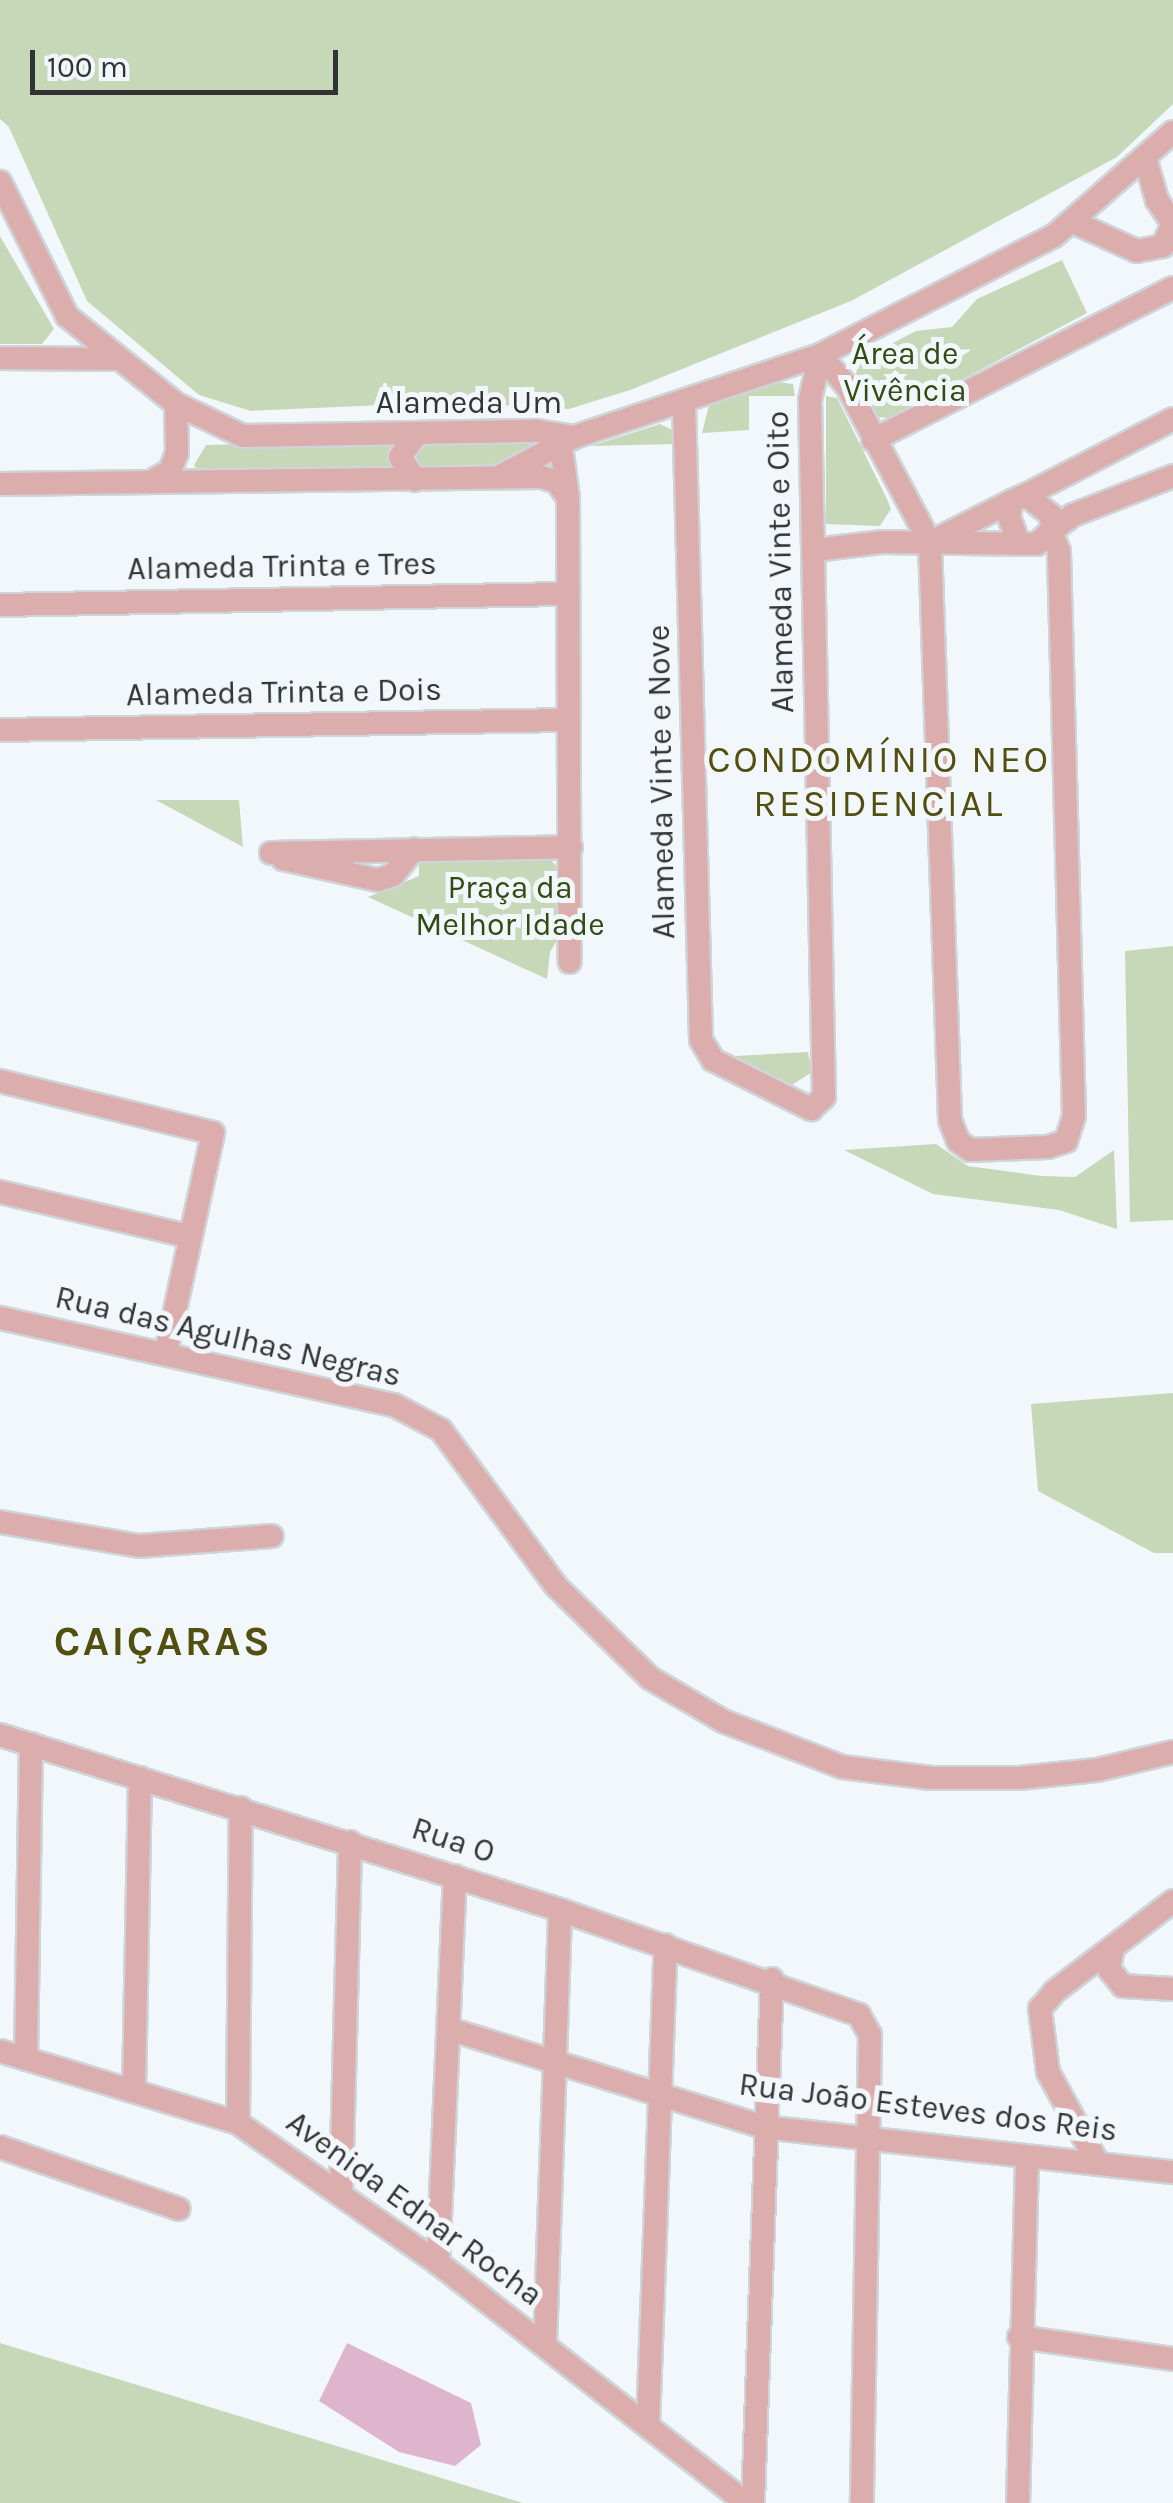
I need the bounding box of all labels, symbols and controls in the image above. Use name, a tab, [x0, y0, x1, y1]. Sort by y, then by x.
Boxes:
scale bar	[35, 30, 342, 92]
text: 100 m	[47, 49, 128, 85]
park label: Área de Vivência	[843, 336, 967, 411]
street label: Alameda Um	[376, 384, 562, 422]
street label: Alameda Vinte e Oito	[759, 411, 803, 713]
street label: Alameda Trinta e Tres	[127, 545, 437, 589]
street label: Alameda Vinte e Nove	[640, 625, 684, 939]
street label: Alameda Trinta e Dois	[126, 671, 442, 715]
district label: CONDOMÍNIO NEO RESIDENCIAL	[707, 737, 1051, 826]
park label: Praça da Melhor Idade	[415, 870, 605, 945]
street label: Rua das Agulhas Negras	[51, 1279, 405, 1395]
district label: CAIÇARAS	[54, 1616, 272, 1666]
street label: Rua O	[407, 1810, 499, 1872]
street label: Rua João Esteves dos Reis	[737, 2066, 1119, 2150]
street label: Avenida Ednar Rocha	[279, 2103, 549, 2315]

